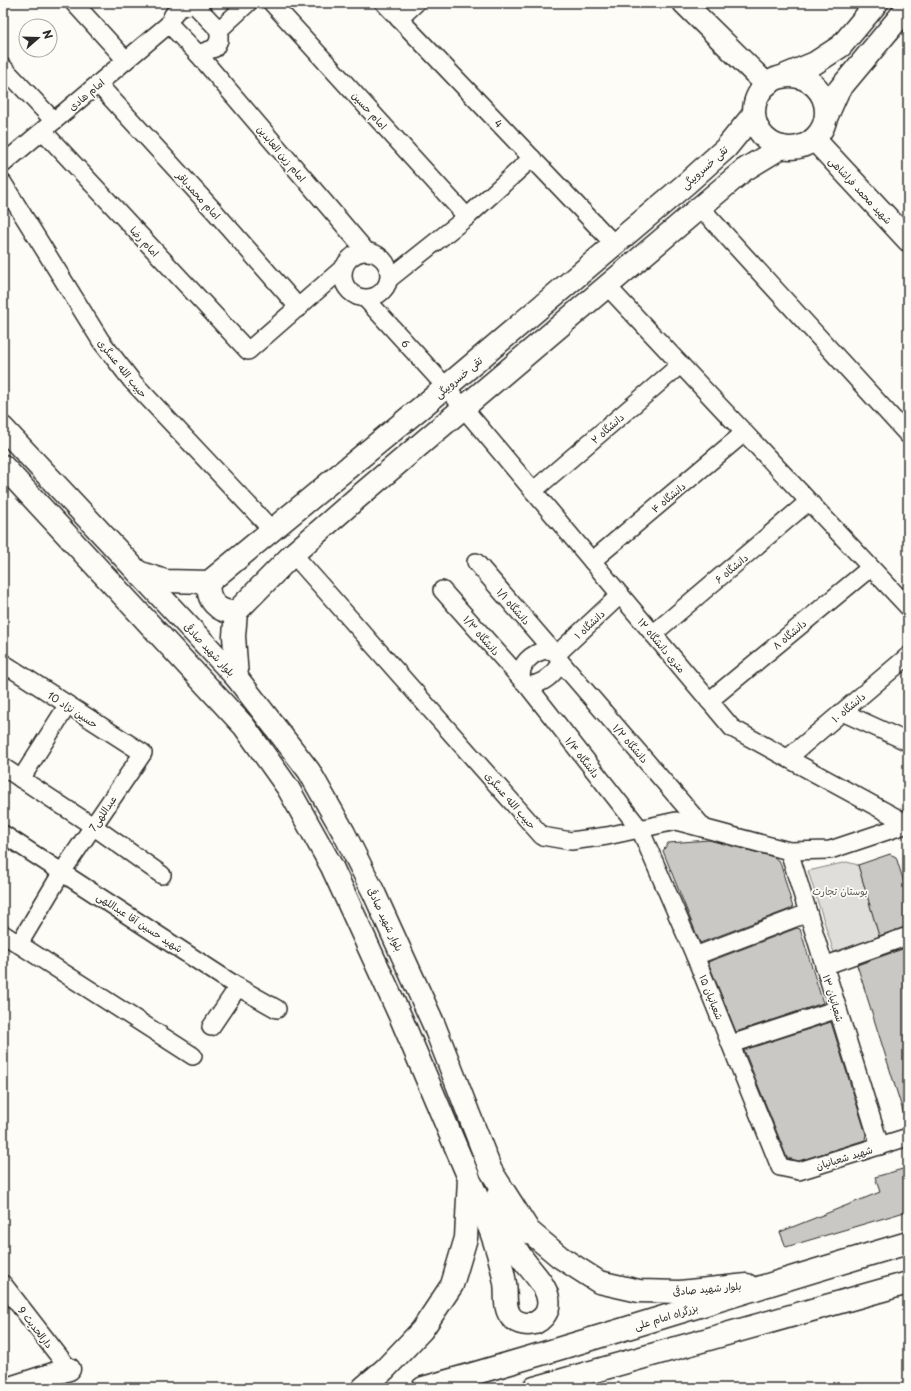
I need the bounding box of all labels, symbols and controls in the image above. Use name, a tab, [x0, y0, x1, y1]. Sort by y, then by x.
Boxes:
north arrow	[18, 18, 58, 58]
text: N	[38, 27, 57, 42]
street label: امام هادی	[65, 74, 108, 114]
street label: امام حسین	[348, 88, 391, 133]
street label: 4	[491, 115, 507, 131]
street label: امام زین العابدین	[253, 121, 310, 185]
street label: تقی خسروبیگی	[677, 142, 731, 193]
street label: شهید محمد فراشاهی	[825, 153, 896, 228]
street label: امام محمدباقر	[172, 167, 225, 223]
street label: امام رضا	[126, 222, 163, 260]
street label: 6	[398, 335, 414, 351]
street label: حبیب الله عسگری	[95, 336, 151, 401]
street label: تقی خسروبیگی	[431, 353, 486, 402]
street label: دانشگاه ۲	[587, 409, 627, 447]
street label: دانشگاه ۴	[648, 478, 689, 516]
street label: دانشگاه ۶	[711, 550, 751, 586]
street label: دانشگاه ۱/۱	[494, 584, 534, 628]
street label: دانشگاه ۱	[570, 606, 608, 642]
street label: دانشگاه ۱/۳	[460, 612, 504, 659]
street label: ۱۲ متری دانشگاه	[635, 614, 690, 676]
street label: دانشگاه ۸	[769, 615, 809, 653]
street label: بلوار شهید صادقی	[181, 619, 239, 679]
street label: حسین نژاد 10	[45, 687, 101, 731]
street label: دانشگاه ۱۰	[828, 688, 868, 726]
street label: دانشگاه ۱/۲	[610, 720, 652, 766]
street label: دانشگاه ۱/۴	[562, 733, 604, 781]
street label: حبیب الله عسگری	[482, 768, 540, 832]
street label: عبداللهی7	[85, 792, 120, 834]
park label: بوستان تجارت	[812, 883, 868, 898]
street label: بلوار شهید صادقی	[365, 885, 407, 953]
street label: شهید حسین آقا عبداللهی	[93, 888, 186, 956]
street label: شعبانیان ۱۵	[696, 972, 728, 1022]
street label: شعبانیان ۱۳	[820, 972, 848, 1024]
street label: شهید شعبانیان	[814, 1141, 875, 1173]
street label: بلوار شهید صادقی	[672, 1278, 742, 1298]
street label: بزرگراه امام علی	[632, 1299, 700, 1334]
street label: دارالحدیث 9	[15, 1303, 57, 1351]

